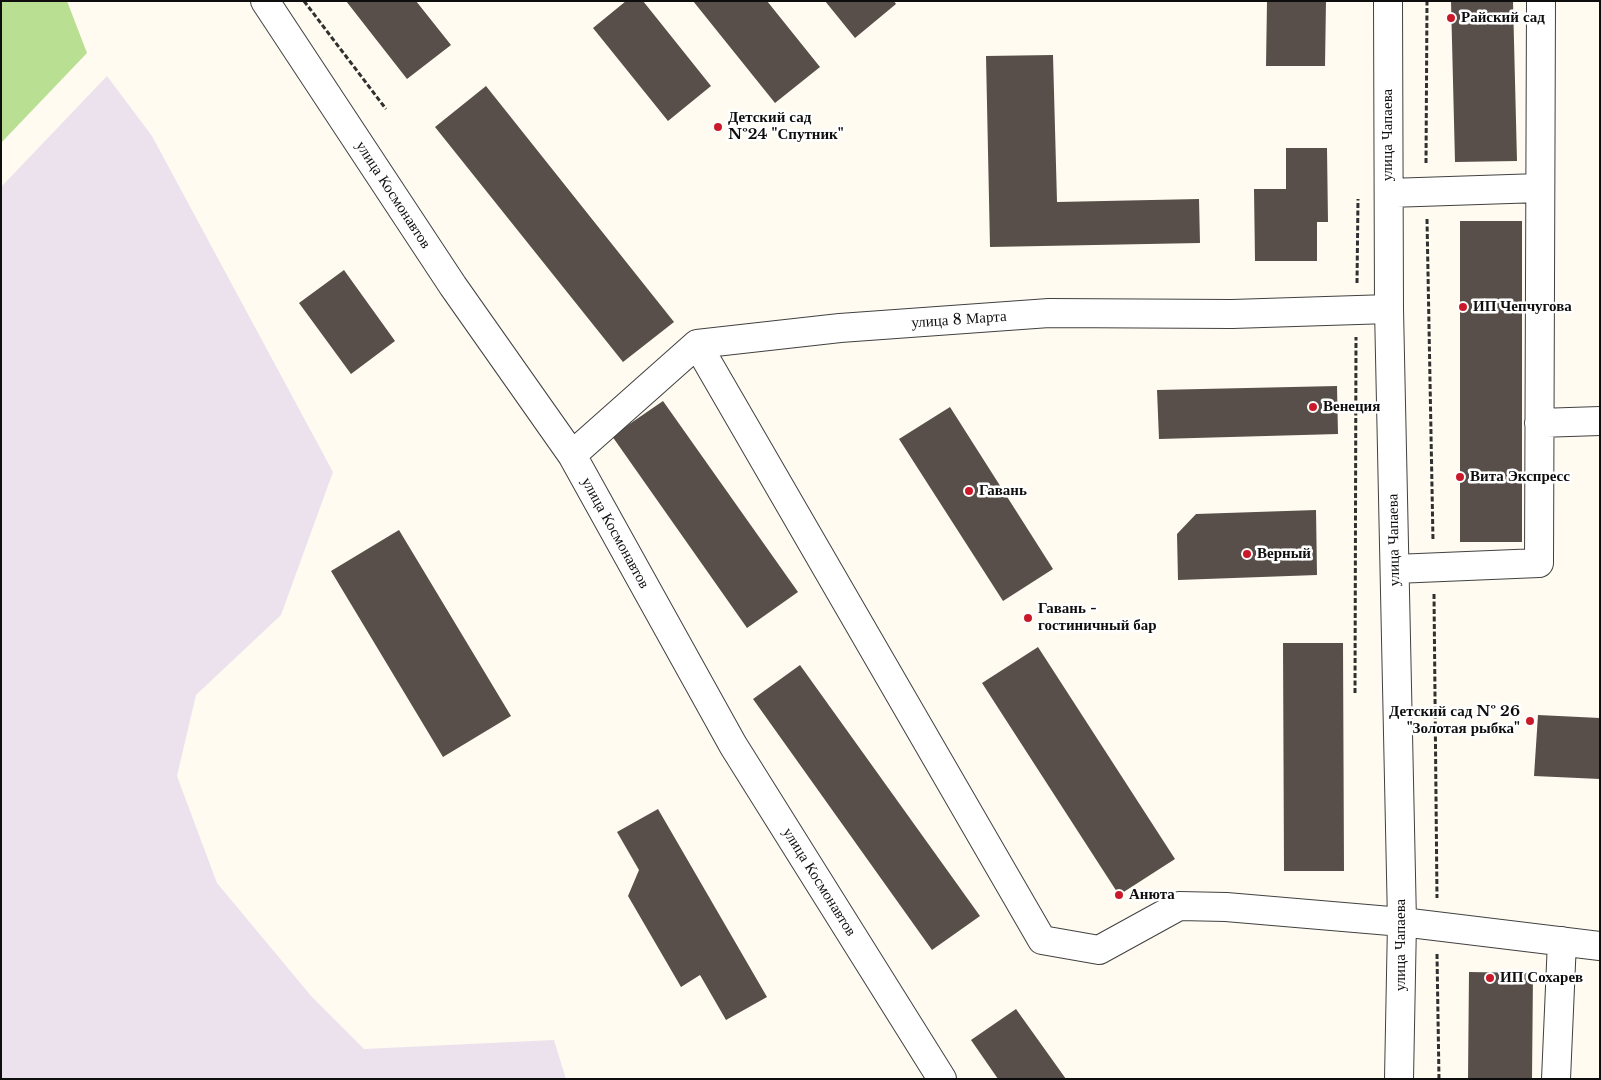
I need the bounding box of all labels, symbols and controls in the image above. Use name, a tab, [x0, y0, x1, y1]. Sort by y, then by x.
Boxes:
place label: Райский сад	[1461, 9, 1545, 27]
marker: Райский сад	[1445, 12, 1457, 24]
street label: улица Чапаева	[1379, 89, 1397, 181]
place label: Детский сад №24 "Спутник"	[728, 109, 844, 144]
marker: Детский сад №24 "Спутник"	[712, 121, 724, 133]
street label: улица Космонавтов	[352, 138, 434, 252]
place label: ИП Чепчугова	[1473, 298, 1572, 316]
marker: ИП Чепчугова	[1457, 301, 1469, 313]
street label: улица 8 Марта	[911, 308, 1007, 332]
place label: Венеция	[1323, 398, 1380, 416]
marker: Венеция	[1307, 401, 1319, 413]
place label: Вита Экспресс	[1470, 468, 1570, 486]
marker: Вита Экспресс	[1454, 471, 1466, 483]
street label: улица Космонавтов	[577, 474, 653, 592]
place label: Гавань	[979, 482, 1027, 500]
marker: Гавань	[963, 485, 975, 497]
street label: улица Чапаева	[1384, 494, 1404, 586]
place label: Верный	[1257, 545, 1311, 563]
marker: Верный	[1241, 548, 1253, 560]
place label: Гавань - гостиничный бар	[1038, 600, 1157, 635]
marker: Гавань - гостиничный бар	[1022, 612, 1034, 624]
place label: Детский сад № 26 "Золотая рыбка"	[1389, 703, 1520, 738]
marker: Детский сад № 26 "Золотая рыбка"	[1524, 715, 1536, 727]
street label: улица Космонавтов	[778, 824, 860, 940]
place label: Анюта	[1129, 886, 1175, 904]
marker: Анюта	[1113, 889, 1125, 901]
street label: улица Чапаева	[1392, 899, 1410, 991]
place label: ИП Сохарев	[1500, 969, 1583, 987]
marker: ИП Сохарев	[1484, 972, 1496, 984]

